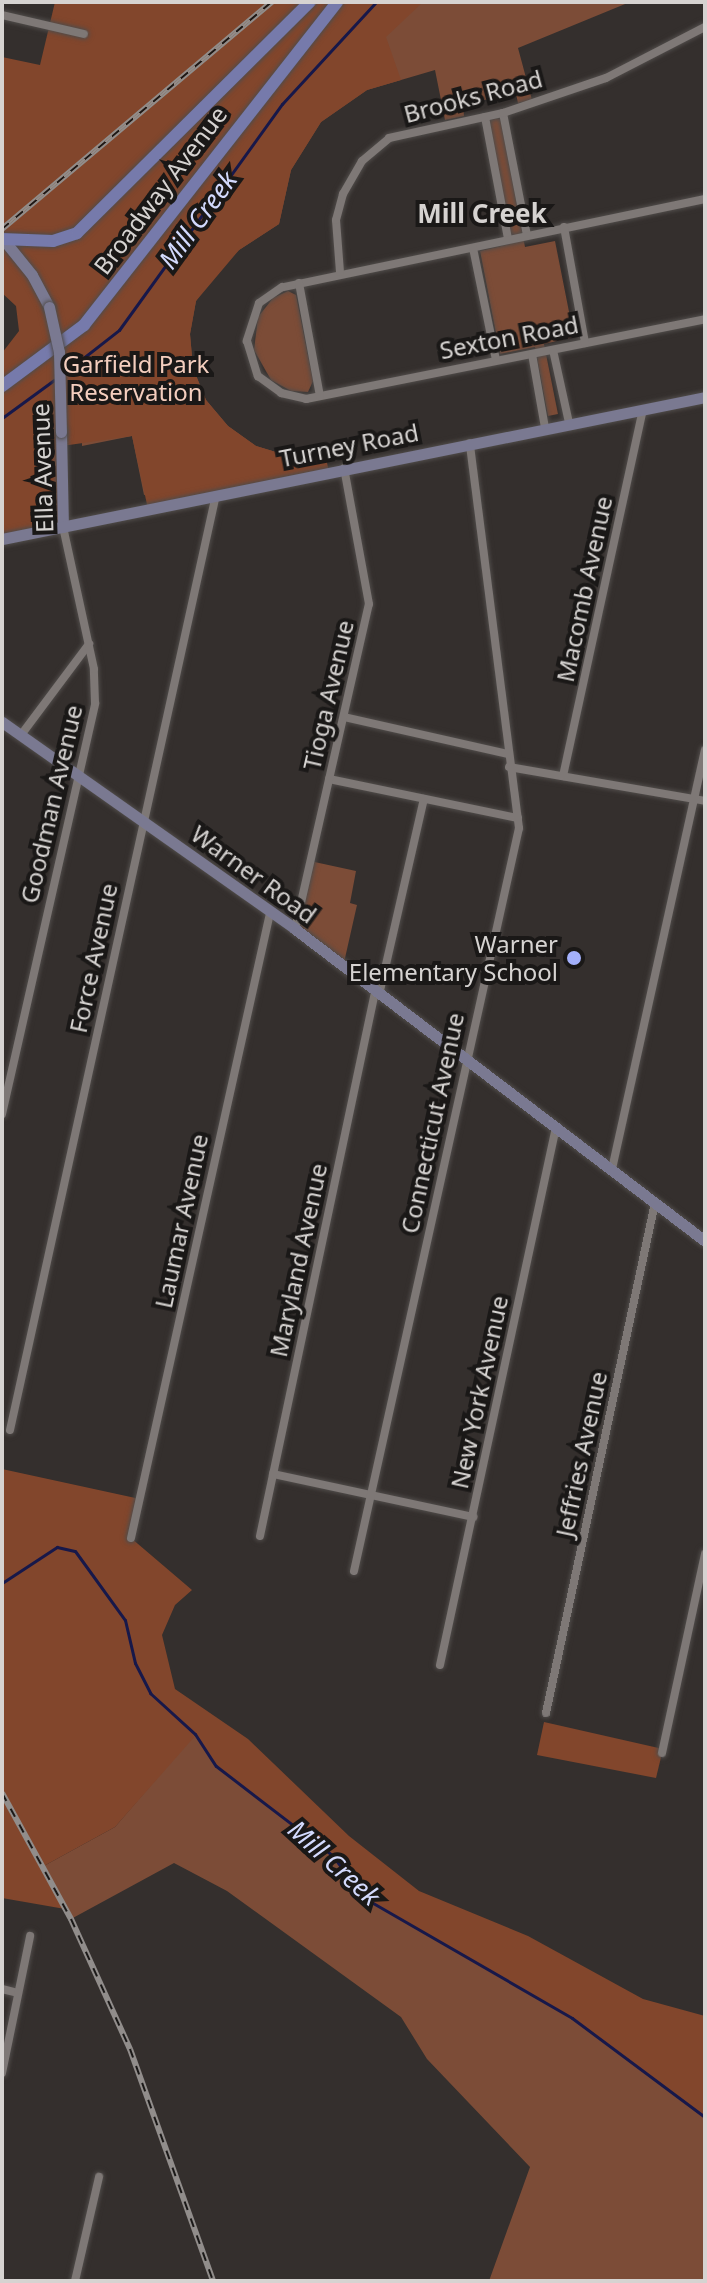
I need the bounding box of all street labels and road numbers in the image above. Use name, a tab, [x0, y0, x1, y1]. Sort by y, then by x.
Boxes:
street label: Brooks Road	[401, 64, 545, 128]
street label: Broadway Avenue	[87, 100, 233, 280]
street label: Sexton Road	[437, 309, 581, 365]
street label: Ella Avenue	[25, 403, 59, 533]
street label: Turney Road	[277, 417, 421, 473]
street label: Macomb Avenue	[550, 494, 618, 684]
street label: Tioga Avenue	[297, 617, 359, 773]
street label: Goodman Avenue	[14, 702, 88, 906]
street label: Warner Road	[186, 819, 322, 929]
street label: Force Avenue	[63, 881, 123, 1035]
street label: Connecticut Avenue	[395, 1010, 469, 1236]
street label: Laumar Avenue	[148, 1131, 214, 1311]
street label: Maryland Avenue	[263, 1161, 333, 1359]
street label: New York Avenue	[444, 1293, 514, 1491]
street label: Jeffries Avenue	[549, 1369, 613, 1539]

